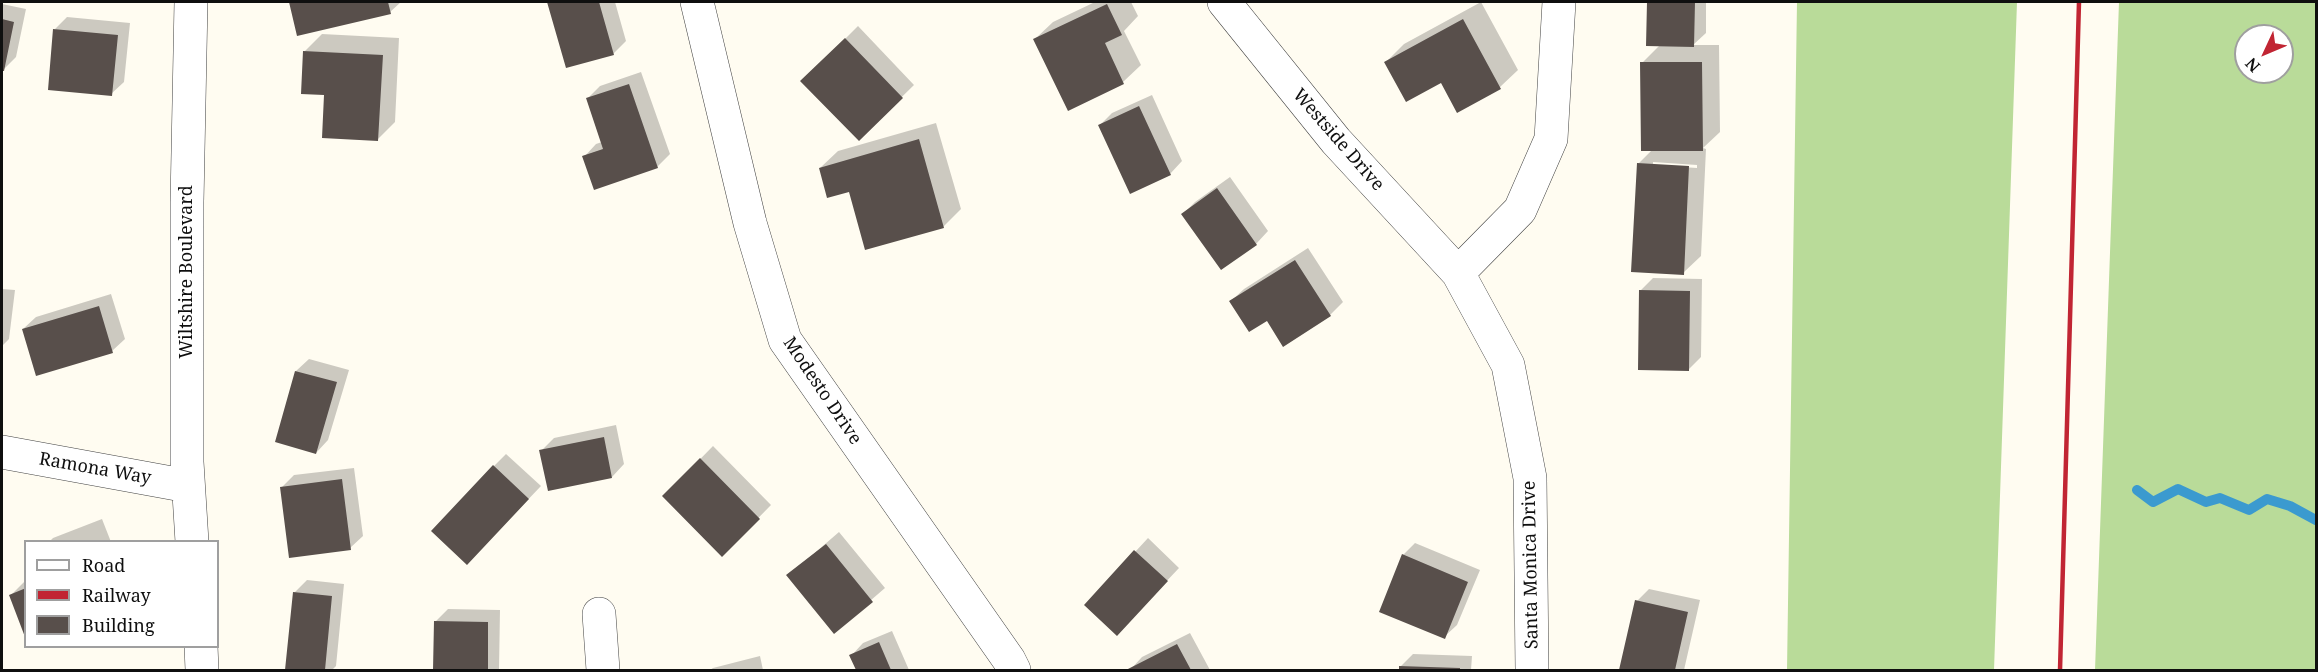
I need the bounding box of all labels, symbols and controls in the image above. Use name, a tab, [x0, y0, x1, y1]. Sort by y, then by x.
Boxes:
north arrow	[2234, 24, 2294, 84]
text: N	[2240, 53, 2265, 77]
street label: Westside Drive	[1288, 84, 1388, 196]
street label: Wiltshire Boulevard	[176, 185, 198, 359]
street label: Modesto Drive	[778, 333, 866, 449]
street label: Ramona Way	[37, 449, 153, 489]
street label: Santa Monica Drive	[1519, 481, 1543, 649]
legend	[24, 540, 219, 648]
text: Road	[82, 553, 125, 577]
text: Railway	[82, 583, 151, 607]
text: Building	[82, 613, 155, 637]

